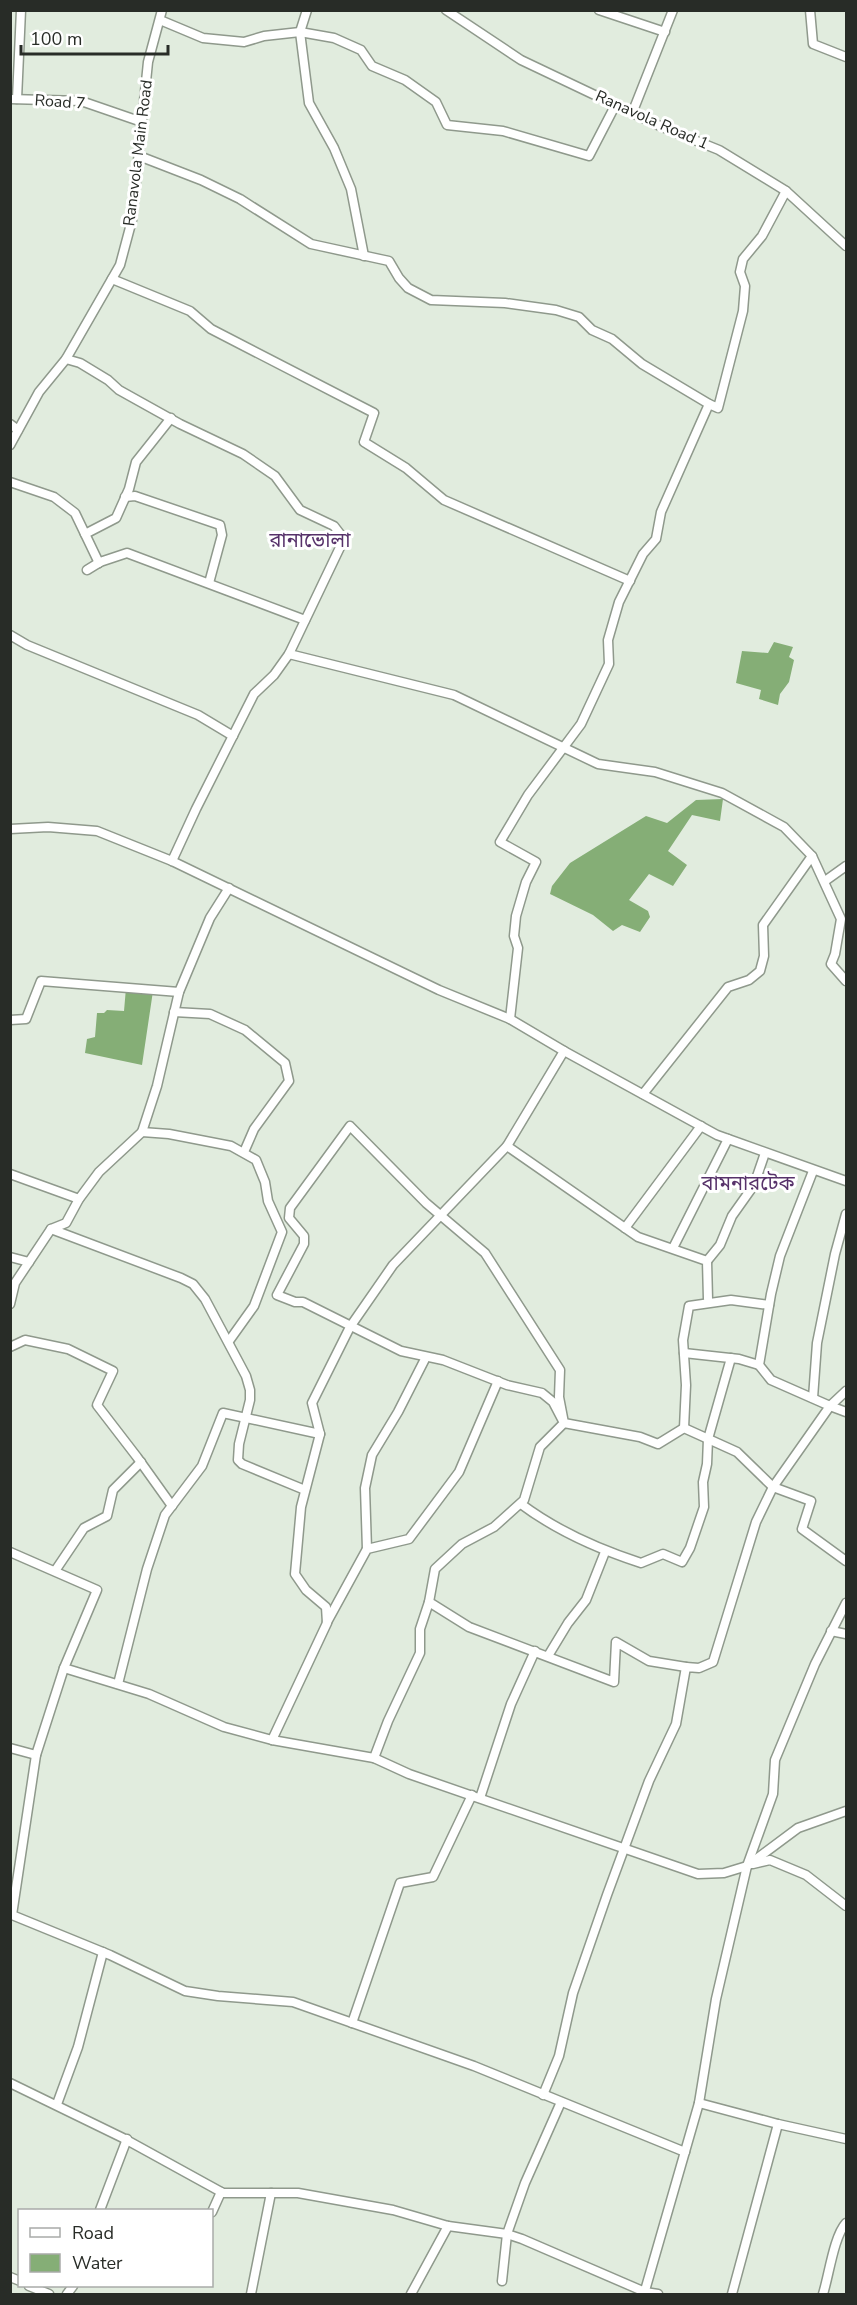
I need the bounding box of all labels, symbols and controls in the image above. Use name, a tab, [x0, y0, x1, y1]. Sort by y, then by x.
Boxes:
scale bar	[21, 18, 168, 56]
text: 100 m	[30, 27, 82, 51]
street label: Ranavola Main Road	[118, 79, 158, 227]
street label: Ranavola Road 1	[592, 85, 712, 155]
street label: Road 7	[34, 89, 86, 115]
district label: রানাভোলা	[268, 527, 351, 554]
district label: বামনারটেক	[700, 1170, 795, 1197]
legend	[18, 2209, 213, 2287]
text: Road	[72, 2221, 114, 2245]
text: Water	[72, 2251, 123, 2275]

